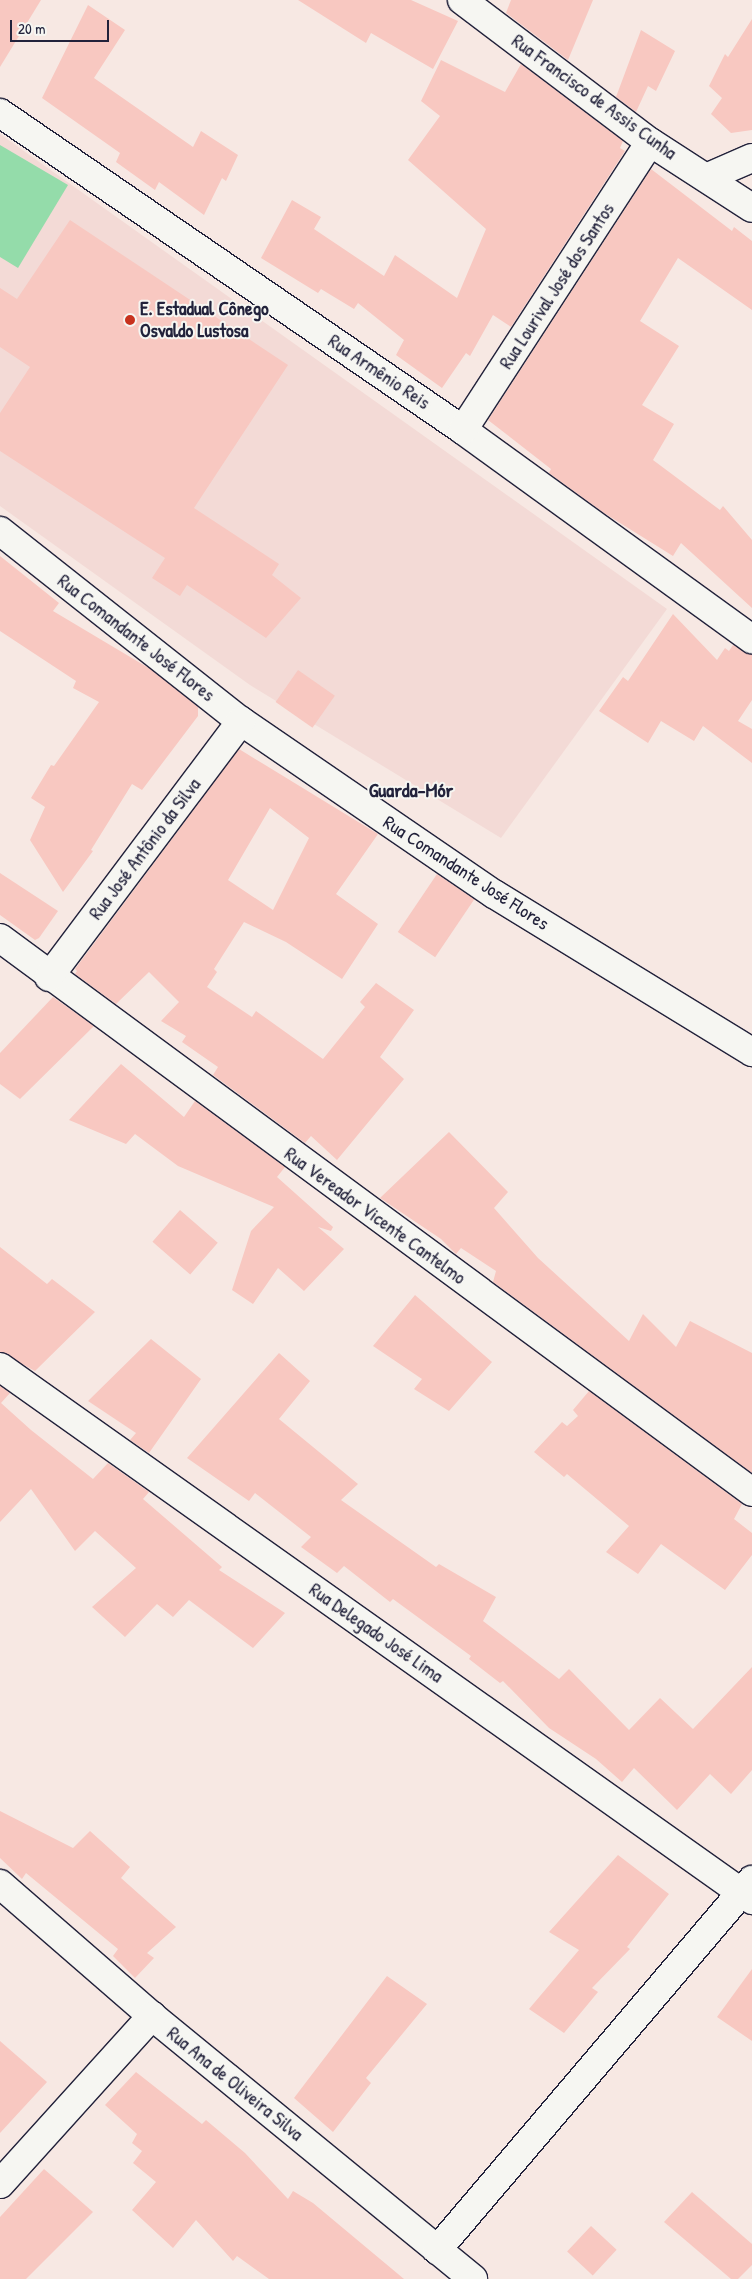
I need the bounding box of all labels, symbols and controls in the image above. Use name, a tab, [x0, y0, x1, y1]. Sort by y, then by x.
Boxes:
scale bar	[12, 10, 111, 42]
text: 20 m	[18, 18, 45, 39]
street label: Rua Francisco de Assis Cunha	[507, 30, 681, 164]
street label: Rua Lourival José dos Santos	[495, 199, 619, 373]
place label: E. Estadual Cônego Osvaldo Lustosa	[140, 298, 269, 342]
marker: E. Estadual Cônego Osvaldo Lustosa	[124, 314, 136, 326]
street label: Rua Armênio Reis	[324, 330, 434, 414]
street label: Rua Comandante José Flores	[53, 570, 219, 706]
street label: Rua José Antônio da Silva	[84, 774, 206, 924]
district label: Guarda-Mór	[369, 777, 453, 801]
street label: Rua Comandante José Flores	[379, 811, 553, 935]
street label: Rua Vereador Vicente Cantelmo	[280, 1143, 470, 1289]
street label: Rua Delegado José Lima	[305, 1578, 447, 1688]
street label: Rua Ana de Oliveira Silva	[162, 2022, 308, 2146]

